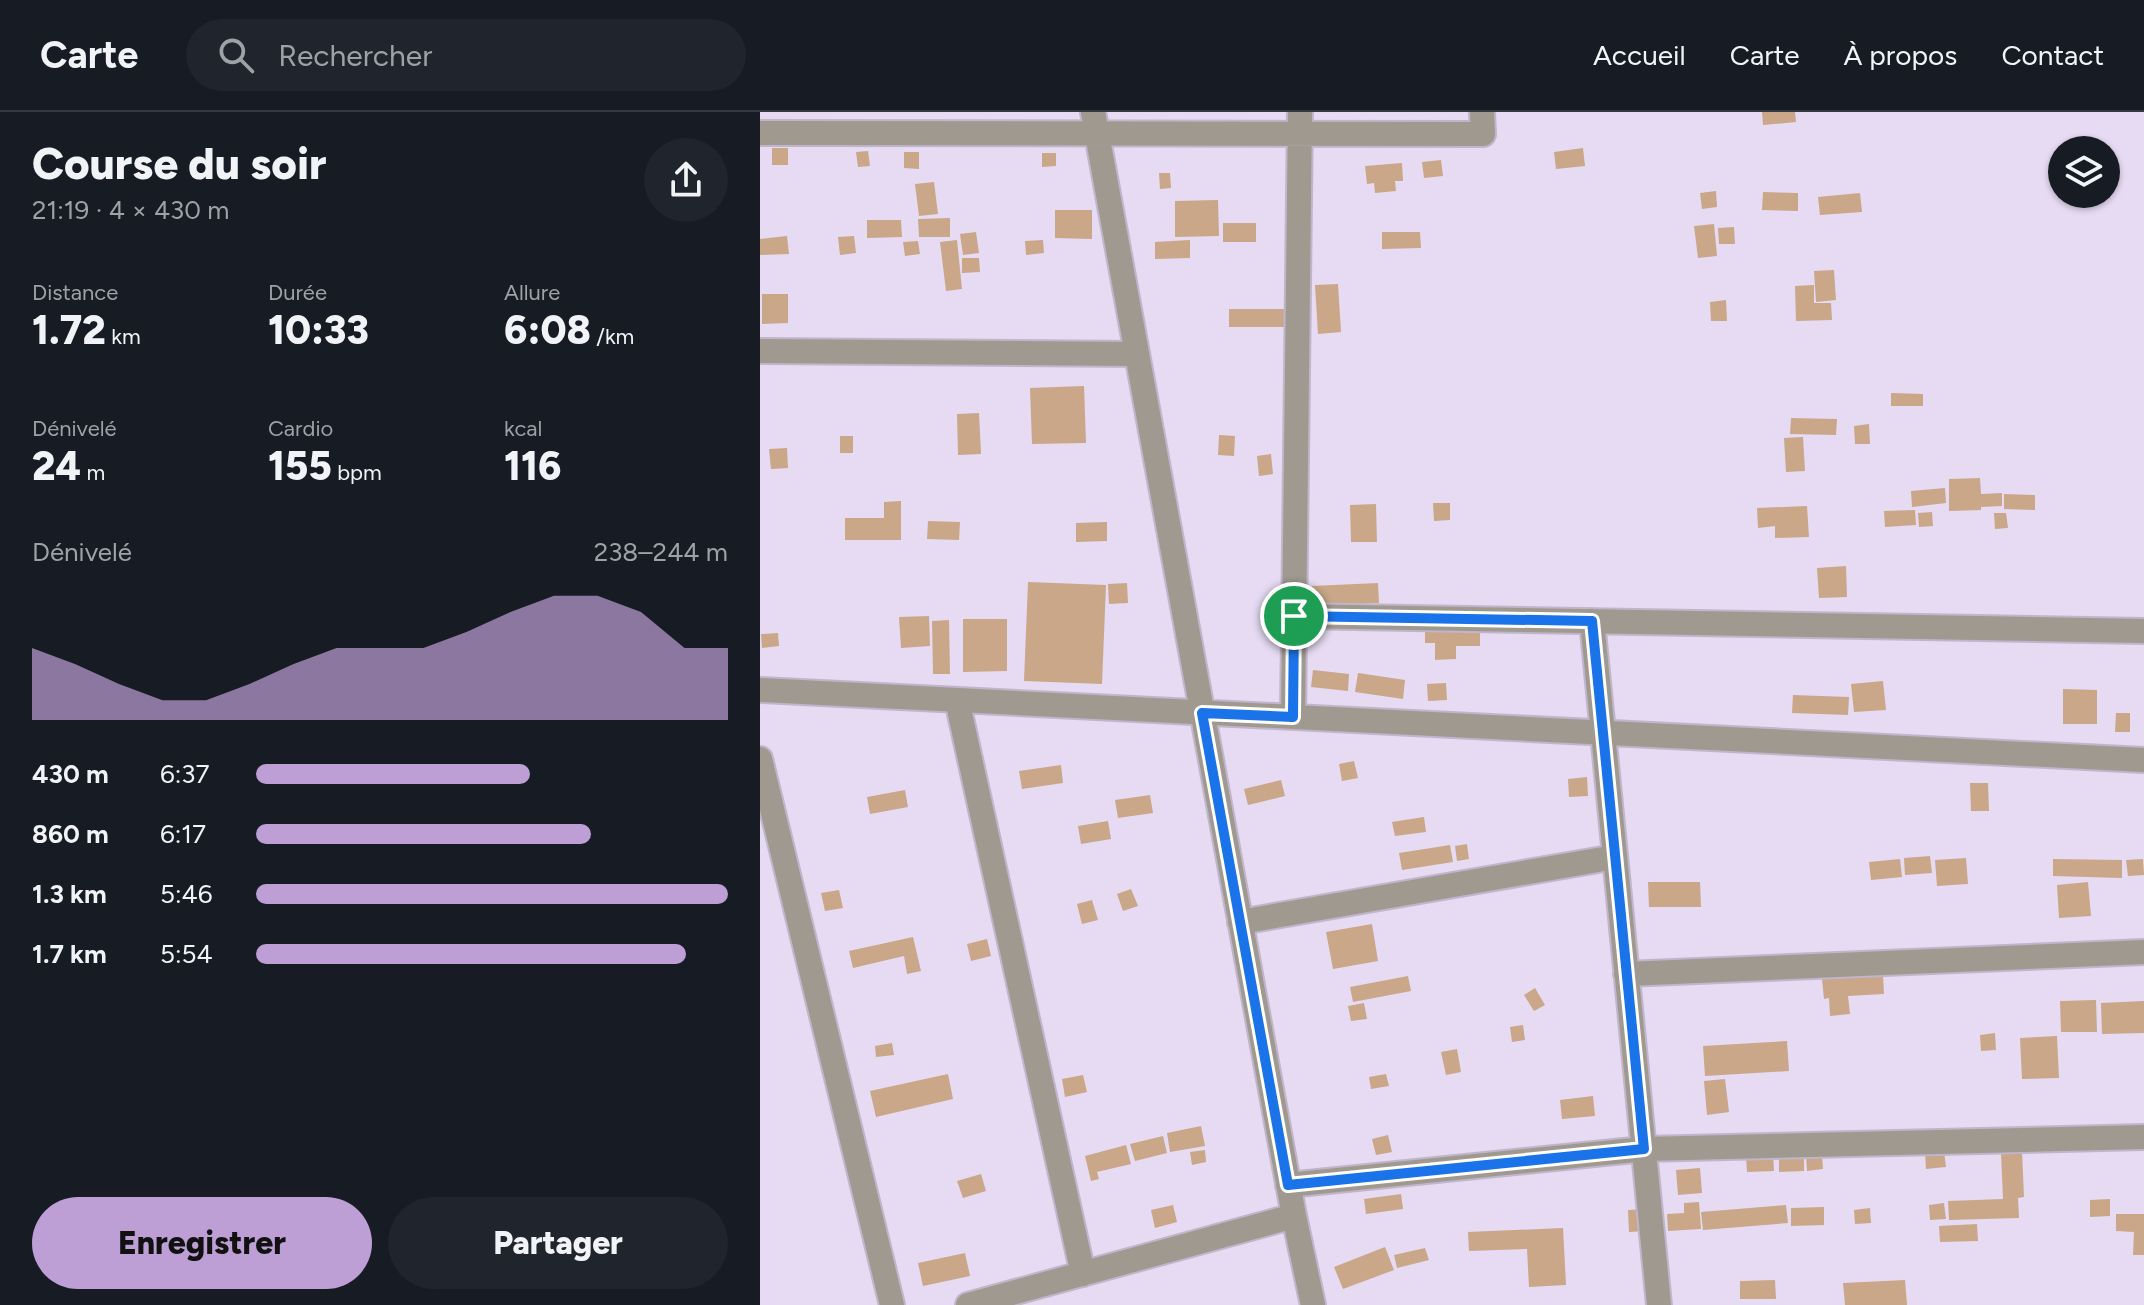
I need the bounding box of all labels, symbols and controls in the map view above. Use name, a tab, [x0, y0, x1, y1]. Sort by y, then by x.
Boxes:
search box	[186, 19, 746, 91]
text: Carte	[40, 32, 138, 78]
icon: search	[214, 33, 258, 77]
text: Rechercher	[278, 37, 432, 74]
text: Accueil	[1593, 38, 1686, 72]
text: Carte	[1730, 38, 1799, 72]
text: À propos	[1843, 38, 1957, 72]
text: Contact	[2001, 38, 2104, 72]
map controls	[2048, 136, 2120, 208]
button: layers	[2048, 136, 2120, 208]
text: Course du soir	[32, 137, 327, 190]
button: share	[644, 138, 728, 222]
text: 21:19 · 4 × 430 m	[32, 194, 229, 226]
text: Distance	[32, 279, 118, 306]
text: Durée	[268, 279, 327, 306]
text: Allure	[504, 279, 560, 306]
text: 1.72	[32, 306, 106, 354]
text: 10:33	[268, 306, 369, 354]
text: 6:08	[504, 306, 591, 354]
text: km	[106, 323, 141, 350]
text: /km	[591, 323, 634, 350]
text: Dénivelé	[32, 415, 117, 442]
text: Cardio	[268, 415, 333, 442]
text: kcal	[504, 415, 542, 442]
text: 24	[32, 442, 81, 490]
text: 155	[268, 442, 332, 490]
text: 116	[504, 442, 562, 490]
text: m	[81, 459, 105, 486]
text: bpm	[332, 459, 382, 486]
text: Dénivelé	[32, 536, 132, 568]
text: 238–244 m	[594, 536, 728, 568]
pin	[1260, 582, 1328, 650]
icon: arrive	[1272, 594, 1316, 638]
text: 430 m	[32, 758, 109, 790]
text: 6:37	[160, 758, 209, 790]
text: 860 m	[32, 818, 109, 850]
text: 6:17	[160, 818, 206, 850]
text: 1.3 km	[32, 878, 107, 910]
text: 5:46	[160, 878, 212, 910]
text: 1.7 km	[32, 938, 107, 970]
text: 5:54	[160, 938, 213, 970]
button: Enregistrer	[32, 1197, 372, 1289]
button: Partager	[388, 1197, 728, 1289]

